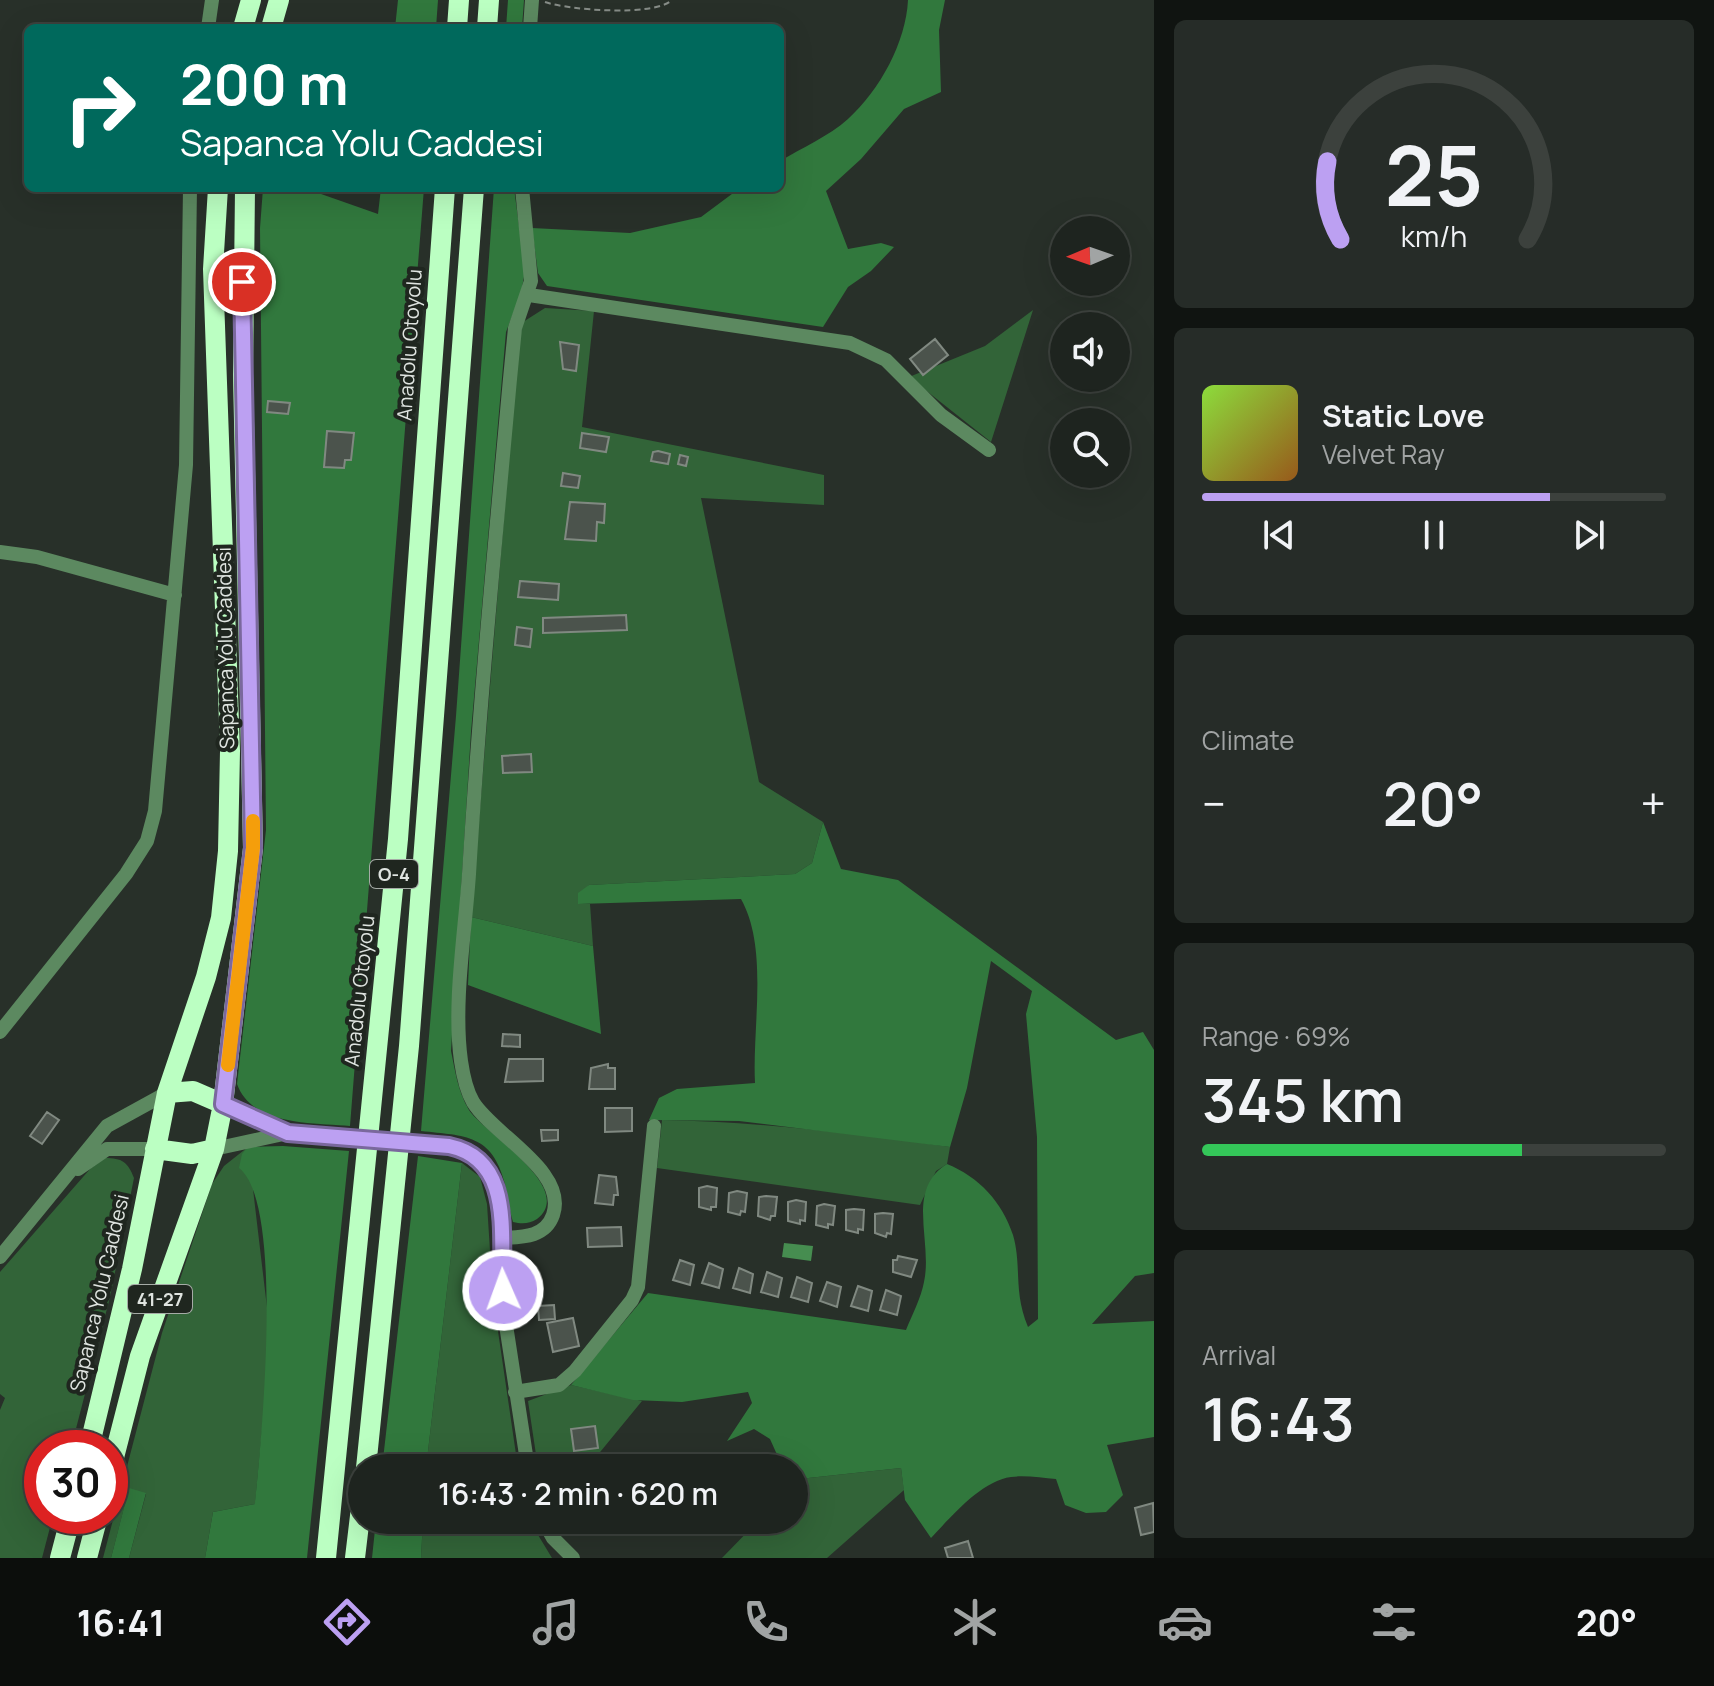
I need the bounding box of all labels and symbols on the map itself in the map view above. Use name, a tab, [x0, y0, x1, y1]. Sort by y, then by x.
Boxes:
north arrow	[1050, 216, 1130, 296]
pin	[208, 248, 276, 316]
street label: Anadolu Otoyolu	[390, 268, 428, 422]
street label: Sapanca Yolu Caddesi	[210, 547, 240, 749]
road number: O-4	[370, 860, 418, 888]
street label: Anadolu Otoyolu	[338, 914, 380, 1068]
street label: Sapanca Yolu Caddesi	[63, 1191, 135, 1395]
position arrow	[461, 1248, 545, 1332]
road number: 41-27	[128, 1285, 192, 1313]
speed limit sign: 30	[24, 1430, 128, 1534]

